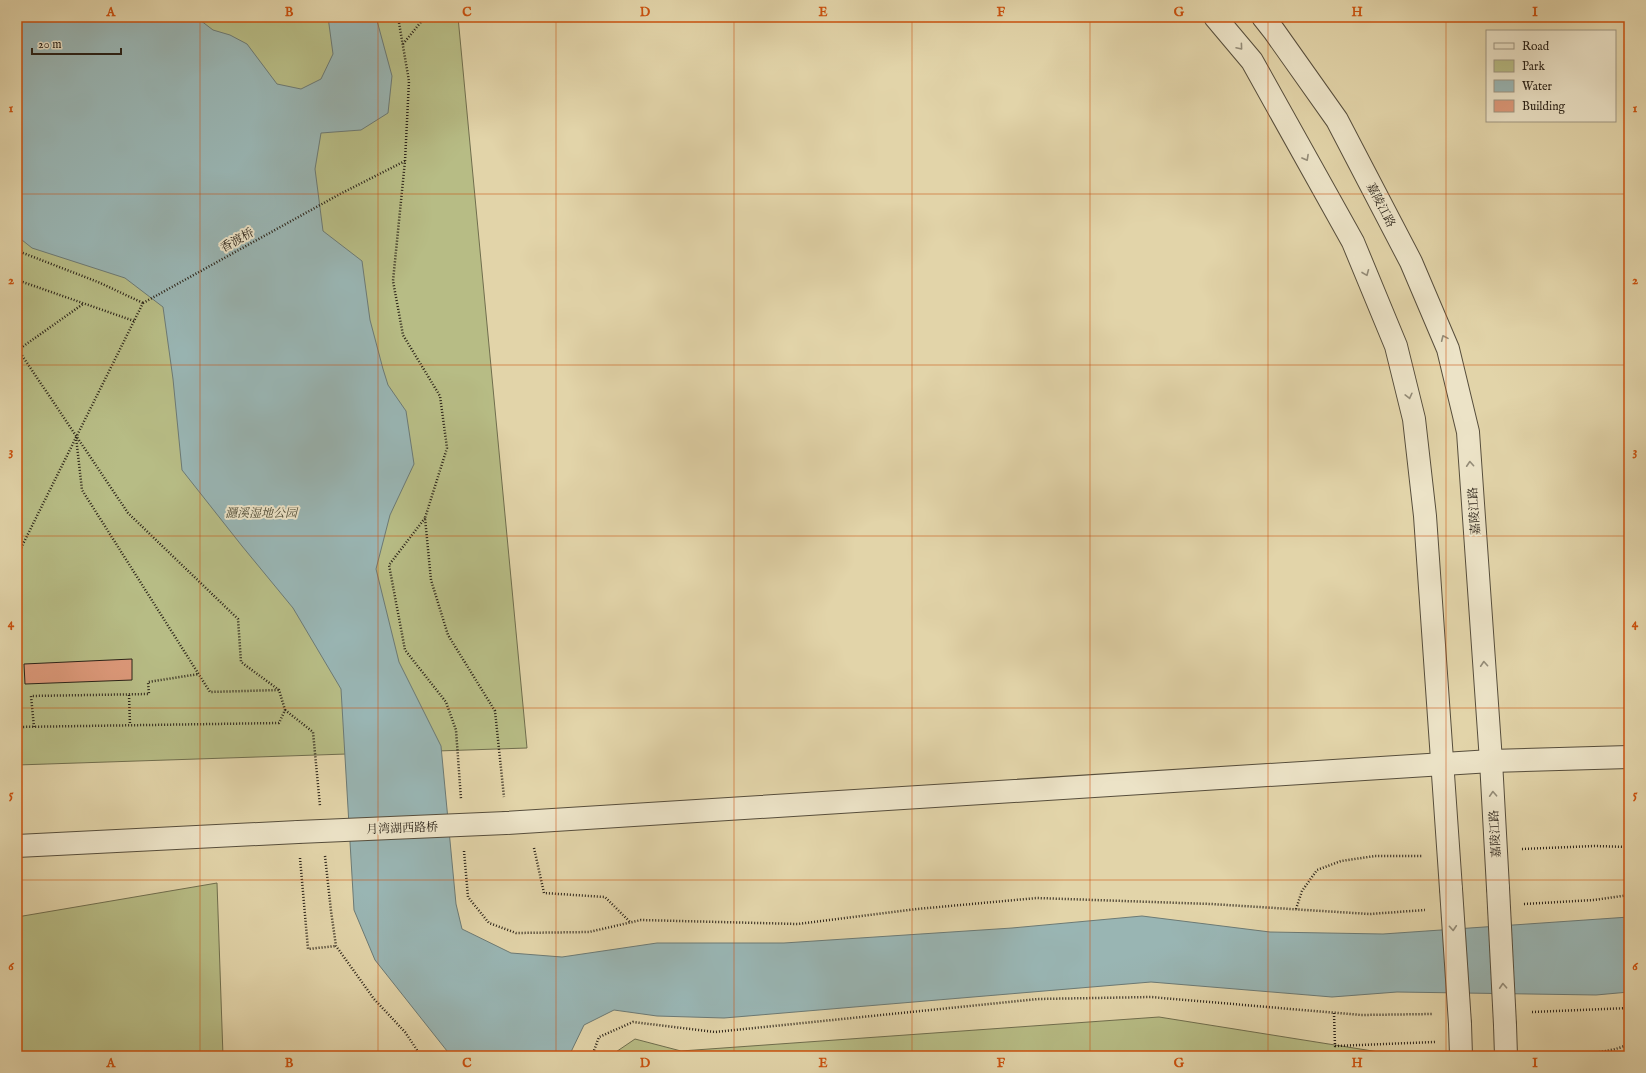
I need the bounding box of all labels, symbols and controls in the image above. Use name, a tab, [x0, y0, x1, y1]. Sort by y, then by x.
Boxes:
text: A	[106, 4, 117, 21]
text: B	[285, 4, 294, 21]
text: C	[462, 4, 472, 21]
text: D	[640, 4, 651, 21]
text: E	[818, 4, 828, 21]
text: F	[997, 4, 1006, 21]
text: G	[1174, 4, 1185, 21]
text: H	[1351, 4, 1363, 21]
text: I	[1532, 4, 1538, 21]
scale bar	[32, 30, 121, 56]
legend	[1486, 30, 1616, 122]
text: 20 m	[38, 37, 61, 52]
text: Road	[1522, 39, 1550, 54]
one-way arrow	[1235, 42, 1242, 50]
text: Park	[1522, 59, 1545, 74]
text: Water	[1522, 79, 1553, 94]
text: Building	[1522, 99, 1566, 114]
text: 1	[9, 100, 14, 117]
text: 1	[1633, 100, 1638, 117]
one-way arrow	[1302, 154, 1309, 161]
street label: 嘉陵江路	[1363, 180, 1398, 230]
street label: 香渡桥	[218, 225, 257, 256]
one-way arrow	[1362, 270, 1370, 277]
text: 2	[8, 272, 14, 289]
text: 2	[1632, 272, 1638, 289]
one-way arrow	[1440, 334, 1448, 341]
one-way arrow	[1404, 393, 1412, 399]
text: 3	[9, 443, 14, 460]
text: 3	[1633, 443, 1638, 460]
one-way arrow	[1466, 461, 1475, 467]
street label: 嘉陵江路	[1465, 486, 1484, 535]
park label: 㶏溪湿地公园	[225, 506, 299, 521]
text: 4	[8, 615, 15, 632]
text: 4	[1632, 615, 1639, 632]
one-way arrow	[1480, 661, 1489, 667]
text: 5	[9, 786, 14, 803]
text: 5	[1633, 786, 1638, 803]
one-way arrow	[1489, 791, 1498, 797]
street label: 嘉陵江路	[1487, 810, 1504, 858]
street label: 月湾湖西路桥	[366, 820, 438, 837]
one-way arrow	[1449, 925, 1458, 931]
text: 6	[8, 958, 14, 975]
text: 6	[1632, 958, 1638, 975]
one-way arrow	[1499, 983, 1507, 989]
text: A	[106, 1055, 117, 1072]
text: B	[285, 1055, 294, 1072]
text: C	[462, 1055, 472, 1072]
text: D	[640, 1055, 651, 1072]
text: E	[818, 1055, 828, 1072]
text: F	[997, 1055, 1006, 1072]
text: G	[1174, 1055, 1185, 1072]
text: H	[1351, 1055, 1363, 1072]
text: I	[1532, 1055, 1538, 1072]

